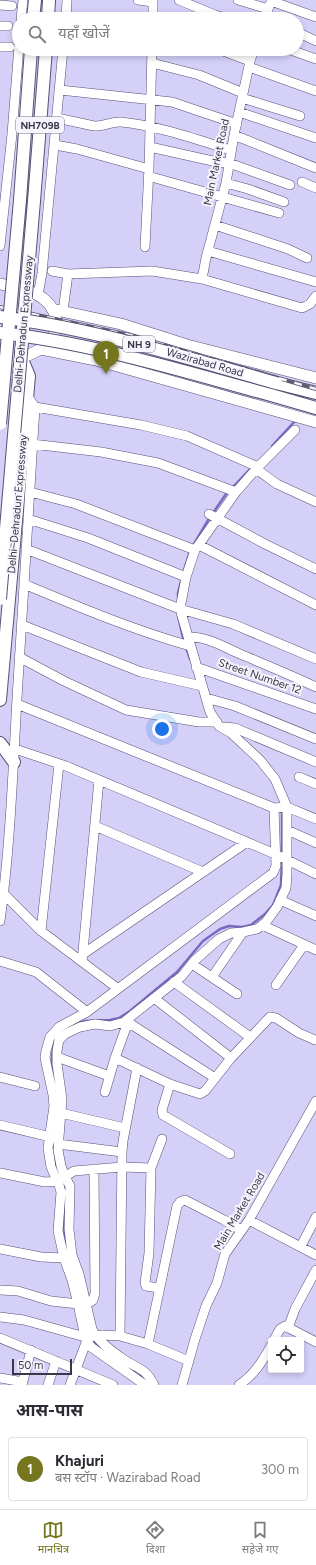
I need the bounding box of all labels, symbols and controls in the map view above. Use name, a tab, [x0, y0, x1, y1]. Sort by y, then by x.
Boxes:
search box	[12, 12, 304, 56]
icon: search	[26, 23, 48, 45]
text: यहाँ खोजें	[58, 24, 110, 42]
road number: NH709B	[16, 117, 64, 133]
street label: Main Market Road	[201, 118, 232, 207]
street label: Delhi-Dehradun Expressway	[11, 255, 36, 393]
road number: NH 9	[123, 336, 155, 352]
pin: 1	[93, 341, 119, 374]
street label: Wazirabad Road	[165, 345, 245, 380]
street label: Delhi–Dehradun Expressway	[5, 434, 30, 574]
street label: Street Number 12	[217, 656, 303, 697]
your location	[152, 719, 172, 739]
street label: Main Market Road	[211, 1170, 268, 1252]
map controls	[268, 1337, 304, 1373]
button: locate	[268, 1337, 304, 1373]
scale bar	[12, 1357, 72, 1376]
text: 50 m	[18, 1359, 43, 1372]
text: आस-पास	[16, 1400, 83, 1420]
text: Khajuri	[55, 1452, 104, 1470]
text: 1	[27, 1462, 33, 1477]
text: 300 m	[261, 1462, 299, 1477]
text: बस स्टॉप · Wazirabad Road	[55, 1470, 201, 1485]
tab: मानचित्र	[38, 1519, 69, 1557]
tab: दिशा	[144, 1519, 166, 1557]
tab: सहेजे गए	[242, 1519, 278, 1557]

